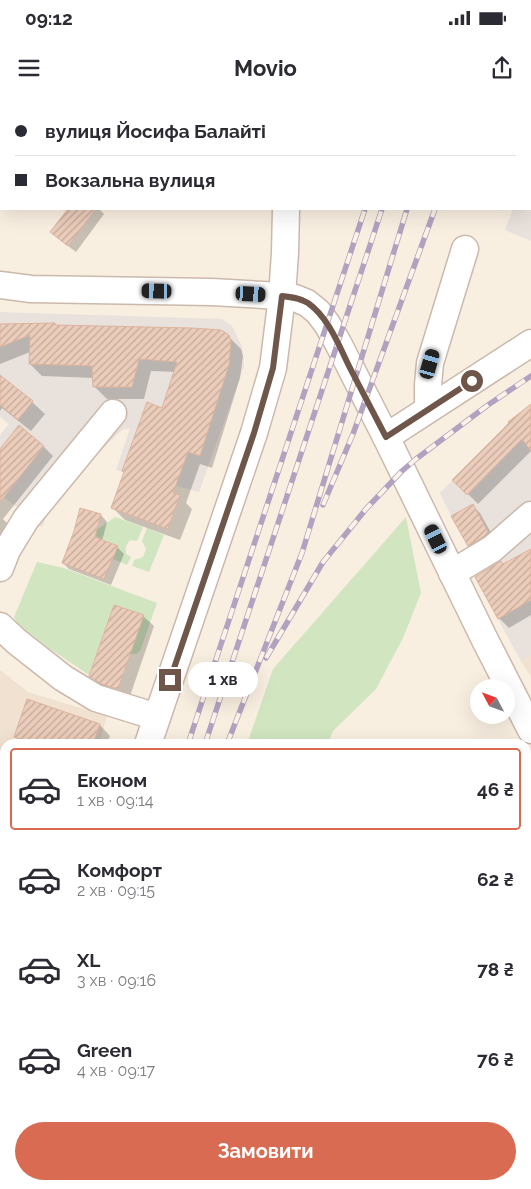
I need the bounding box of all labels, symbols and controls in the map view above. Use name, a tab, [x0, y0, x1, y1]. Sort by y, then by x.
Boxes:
text: 09:12	[25, 7, 73, 29]
icon: menu	[15, 54, 43, 82]
icon: share	[488, 54, 516, 82]
text: Movio	[234, 55, 297, 81]
text: вулиця Йосифа Балайті	[45, 120, 266, 142]
text: Вокзальна вулиця	[45, 169, 215, 191]
car	[141, 283, 172, 299]
car	[235, 286, 266, 302]
car	[418, 348, 441, 380]
route start	[461, 370, 483, 392]
car	[422, 522, 449, 556]
callout: 1 хв	[188, 662, 258, 698]
route end	[159, 669, 181, 691]
text: 1 хв	[208, 670, 238, 689]
north arrow	[470, 679, 515, 724]
map controls	[470, 679, 515, 724]
icon: car	[17, 767, 62, 812]
text: Економ	[77, 769, 147, 791]
text: 46 ₴	[477, 778, 514, 800]
text: 1 хв · 09:14	[77, 791, 154, 810]
icon: car	[17, 857, 62, 902]
text: Комфорт	[77, 859, 162, 881]
text: 62 ₴	[477, 868, 514, 890]
text: 2 хв · 09:15	[77, 881, 155, 900]
icon: car	[17, 947, 62, 992]
text: XL	[77, 949, 100, 971]
text: 78 ₴	[477, 958, 514, 980]
text: 3 хв · 09:16	[77, 971, 156, 990]
icon: car	[17, 1037, 62, 1082]
text: Green	[77, 1039, 132, 1061]
text: 76 ₴	[477, 1048, 514, 1070]
text: 4 хв · 09:17	[77, 1061, 155, 1080]
button: Замовити	[15, 1122, 516, 1180]

